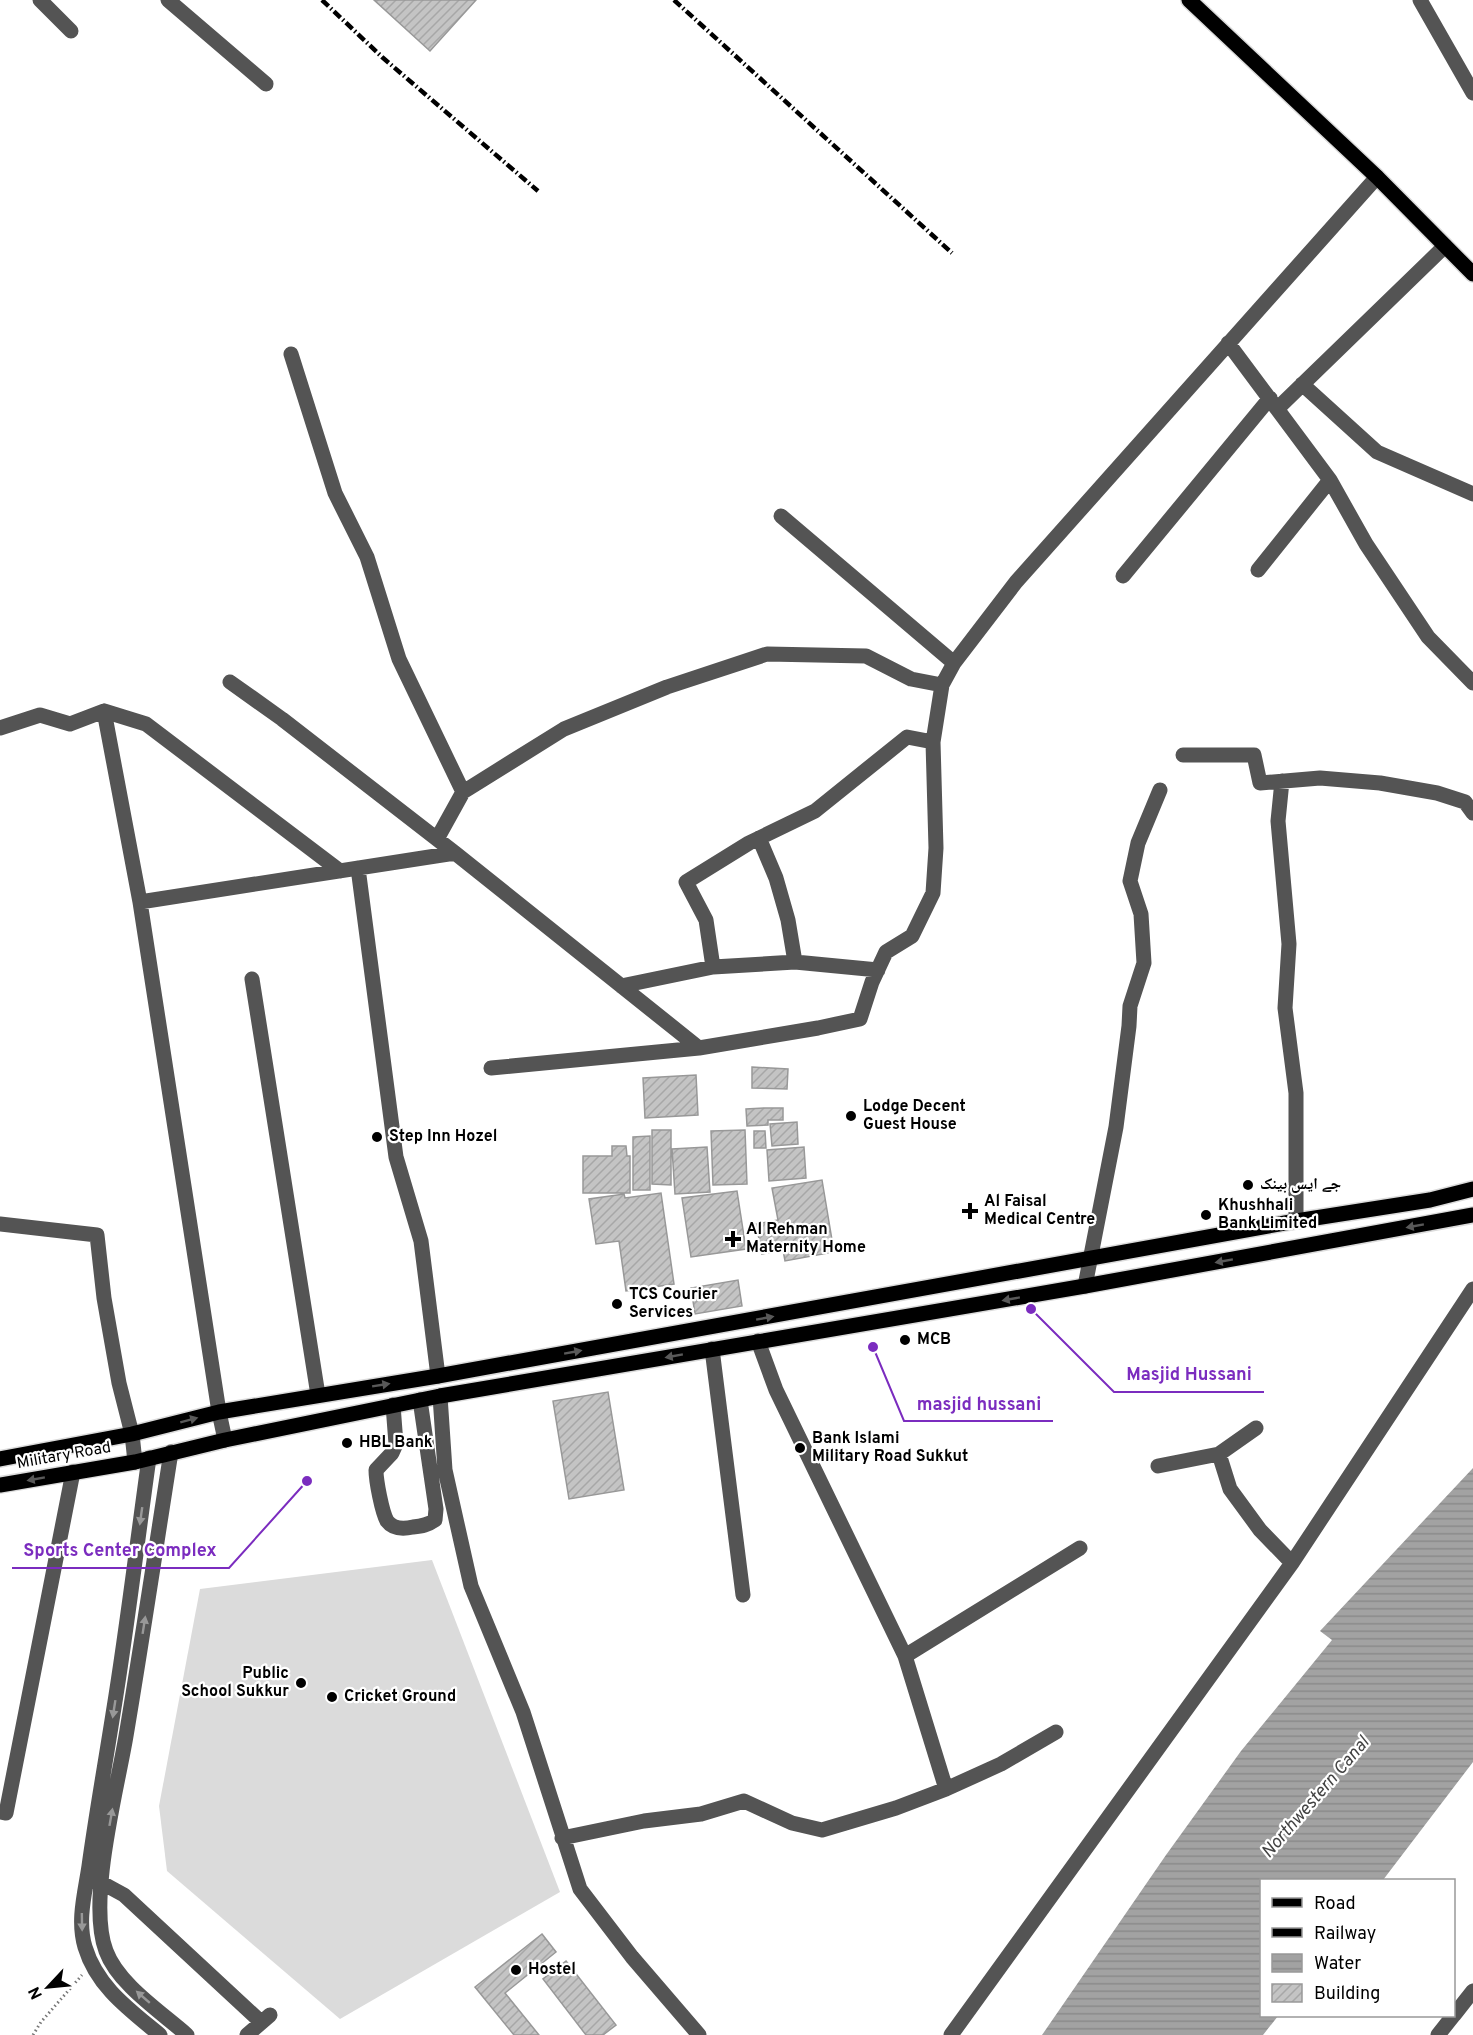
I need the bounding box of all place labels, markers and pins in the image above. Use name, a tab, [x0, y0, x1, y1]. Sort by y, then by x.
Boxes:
place label: Lodge Decent Guest House	[863, 1097, 966, 1135]
marker: Lodge Decent Guest House	[844, 1109, 858, 1123]
place label: Step Inn Hozel	[389, 1127, 497, 1147]
marker: Step Inn Hozel	[370, 1130, 384, 1144]
place label: جے ایس بینک	[1260, 1175, 1341, 1195]
marker: جے ایس بینک	[1241, 1178, 1255, 1192]
place label: Al Faisal Medical Centre	[984, 1192, 1095, 1230]
place label: Khushhali Bank Limited	[1218, 1196, 1317, 1234]
marker: Al Faisal Medical Centre	[961, 1202, 979, 1220]
marker: Khushhali Bank Limited	[1199, 1208, 1213, 1222]
place label: Al Rehman Maternity Home	[746, 1220, 866, 1258]
marker: Al Rehman Maternity Home	[724, 1230, 742, 1248]
place label: TCS Courier Services	[629, 1285, 718, 1323]
marker: TCS Courier Services	[610, 1297, 624, 1311]
place label: MCB	[917, 1330, 951, 1350]
marker: MCB	[898, 1333, 912, 1347]
callout: Masjid Hussani	[1114, 1356, 1264, 1392]
callout: masjid hussani	[904, 1385, 1053, 1421]
place label: Bank Islami Military Road Sukkut	[812, 1429, 968, 1467]
place label: HBL Bank	[359, 1433, 433, 1453]
marker: HBL Bank	[340, 1436, 354, 1450]
marker: Bank Islami Military Road Sukkut	[793, 1441, 807, 1455]
callout: Sports Center Complex	[12, 1532, 229, 1568]
place label: Public School Sukkur	[181, 1664, 289, 1702]
marker: Public School Sukkur	[294, 1676, 308, 1690]
place label: Cricket Ground	[344, 1687, 456, 1707]
marker: Cricket Ground	[325, 1690, 339, 1704]
place label: Hostel	[528, 1960, 576, 1980]
marker: Hostel	[509, 1963, 523, 1977]

